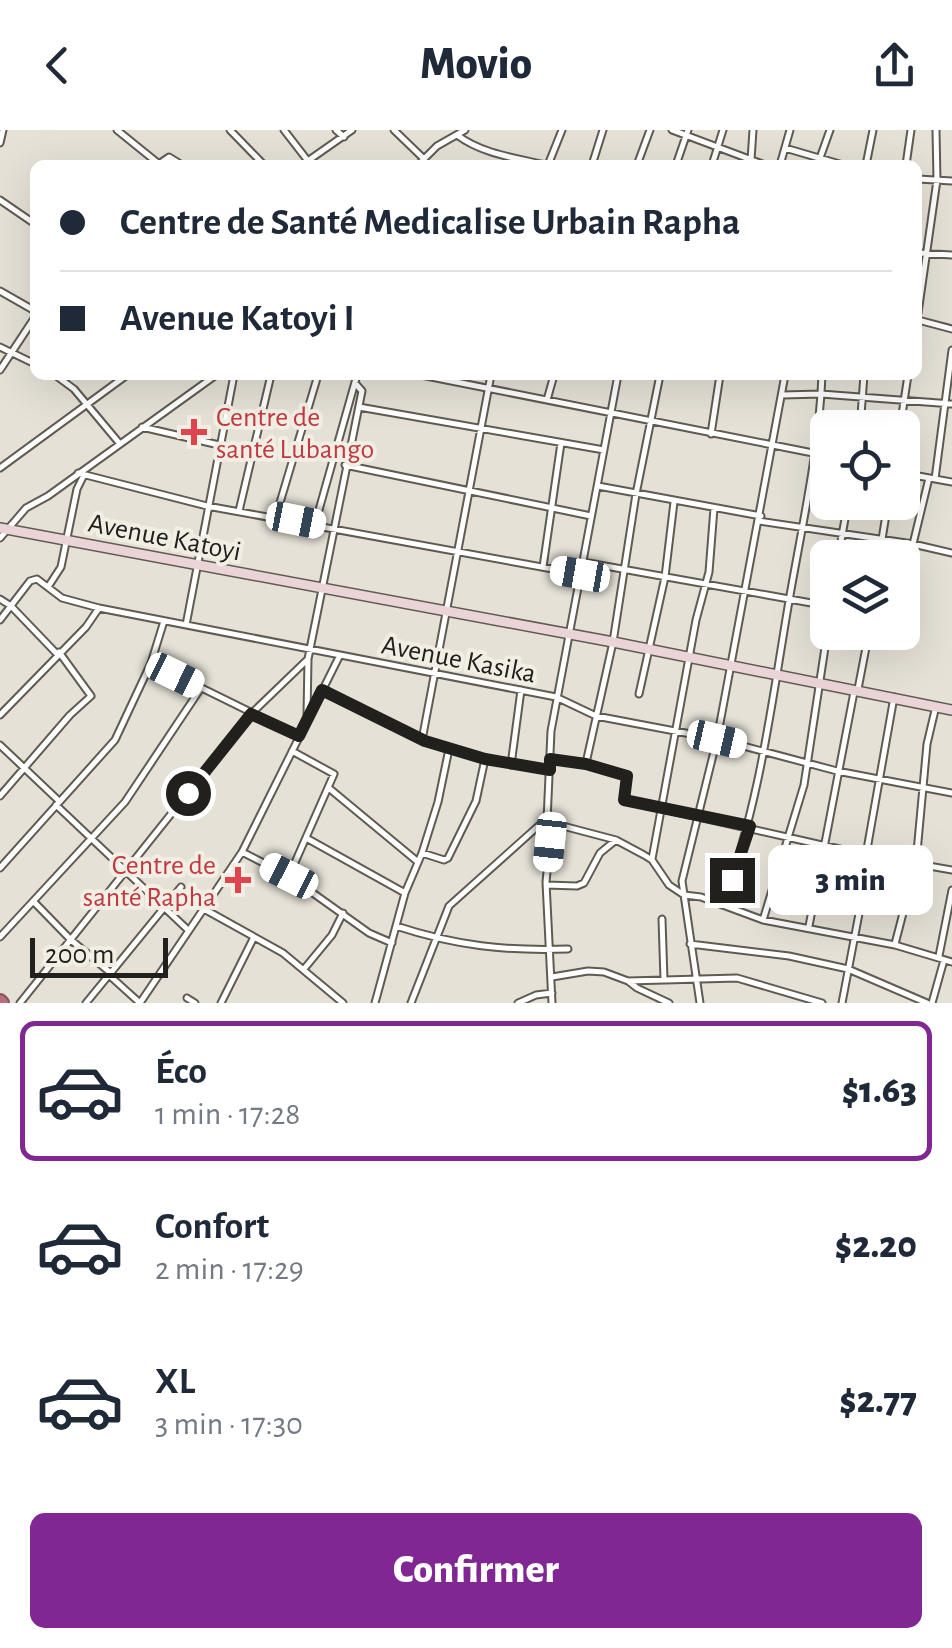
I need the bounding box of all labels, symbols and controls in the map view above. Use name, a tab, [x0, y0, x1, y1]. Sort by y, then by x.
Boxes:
icon: back	[30, 38, 85, 93]
icon: share	[867, 38, 922, 93]
text: Movio	[420, 42, 532, 87]
text: Centre de Santé Medicalise Urbain Rapha	[120, 204, 740, 242]
text: Avenue Katoyi I	[120, 300, 355, 338]
place label: Centre de santé Lubango	[216, 404, 374, 464]
map controls	[810, 410, 920, 650]
button: locate	[810, 410, 920, 520]
marker: Centre de santé Lubango	[181, 419, 207, 445]
car	[264, 500, 328, 540]
street label: Avenue Katoyi	[86, 509, 243, 566]
button: layers	[810, 540, 920, 650]
car	[548, 554, 612, 594]
street label: Avenue Kasika	[379, 631, 538, 689]
car	[141, 648, 209, 702]
car	[684, 718, 750, 760]
route start	[166, 771, 211, 816]
car	[532, 811, 568, 873]
callout: 3 min	[767, 845, 932, 915]
car	[255, 849, 323, 903]
place label: Centre de santé Rapha	[83, 852, 216, 912]
route end	[710, 858, 755, 903]
text: 3 min	[815, 864, 886, 896]
marker: Centre de santé Rapha	[225, 867, 251, 893]
scale bar	[30, 933, 168, 978]
text: 200 m	[45, 941, 114, 969]
icon: car	[35, 1046, 125, 1136]
text: Éco	[155, 1053, 207, 1091]
text: $1.63	[842, 1072, 917, 1110]
text: 1 min · 17:28	[155, 1098, 300, 1130]
icon: car	[35, 1201, 125, 1291]
text: Confort	[155, 1208, 269, 1246]
text: $2.20	[835, 1227, 917, 1265]
text: 2 min · 17:29	[155, 1253, 304, 1285]
icon: car	[35, 1356, 125, 1446]
text: XL	[155, 1363, 195, 1401]
text: $2.77	[839, 1382, 917, 1420]
text: 3 min · 17:30	[155, 1408, 303, 1440]
button: Confirmer	[30, 1513, 922, 1628]

